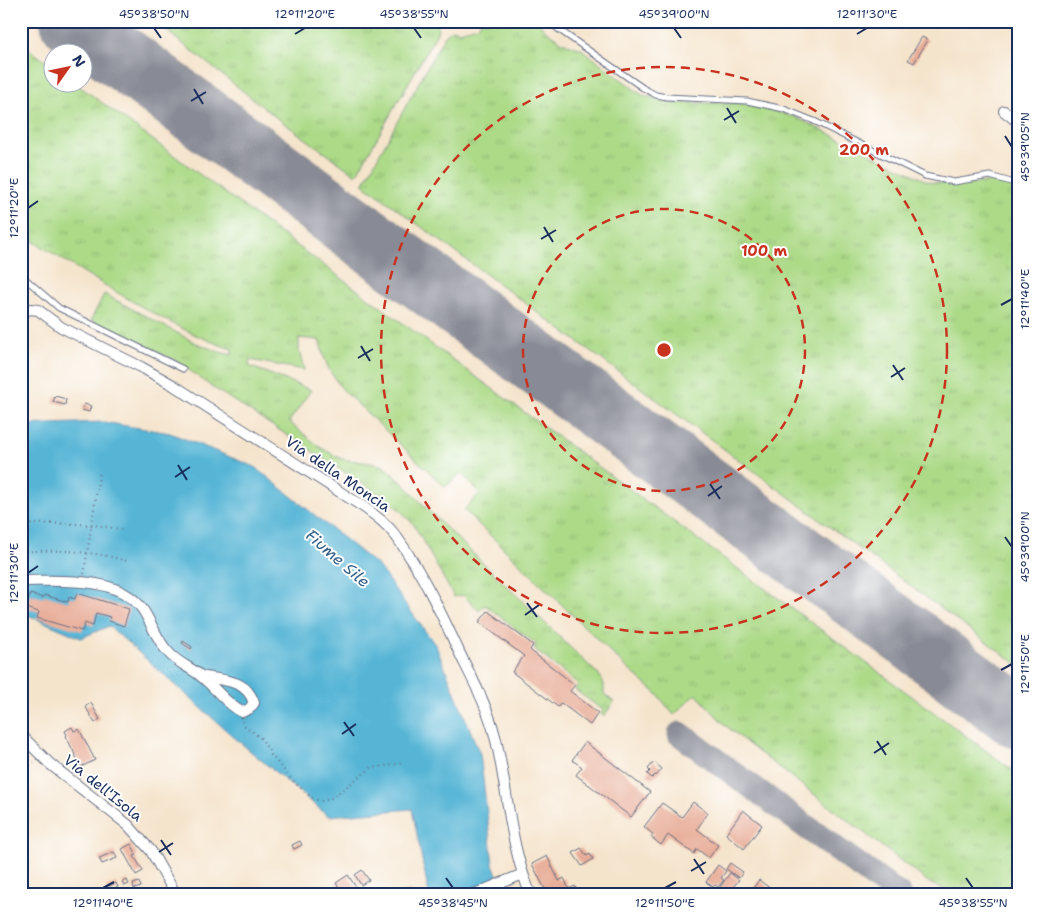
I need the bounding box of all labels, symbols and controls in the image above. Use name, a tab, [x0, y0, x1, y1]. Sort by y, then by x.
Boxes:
text: 45°38'50"N	[119, 6, 189, 22]
text: 12°11'20"E	[275, 6, 335, 22]
text: 45°38'55"N	[379, 6, 449, 22]
text: 45°39'00"N	[638, 6, 710, 22]
text: 12°11'30"E	[837, 6, 897, 22]
north arrow	[42, 42, 92, 92]
text: N	[68, 51, 89, 70]
text: 45°39'05"N	[1017, 112, 1033, 182]
text: 200 m	[839, 140, 889, 160]
text: 12°11'20"E	[6, 178, 22, 238]
text: 100 m	[741, 241, 787, 261]
text: 12°11'40"E	[1017, 269, 1033, 329]
centre of rings	[655, 341, 673, 359]
street label: Via della Moncia	[282, 431, 395, 517]
text: 45°39'00"N	[1017, 511, 1033, 583]
water label: Fiume Sile	[301, 525, 374, 592]
text: 12°11'30"E	[6, 543, 22, 603]
text: 12°11'50"E	[1017, 634, 1033, 694]
street label: Via dell'Isola	[59, 750, 147, 826]
text: 12°11'40"E	[73, 895, 133, 911]
text: 45°38'45"N	[418, 895, 488, 911]
text: 12°11'50"E	[635, 895, 695, 911]
text: 45°38'55"N	[938, 895, 1008, 911]

